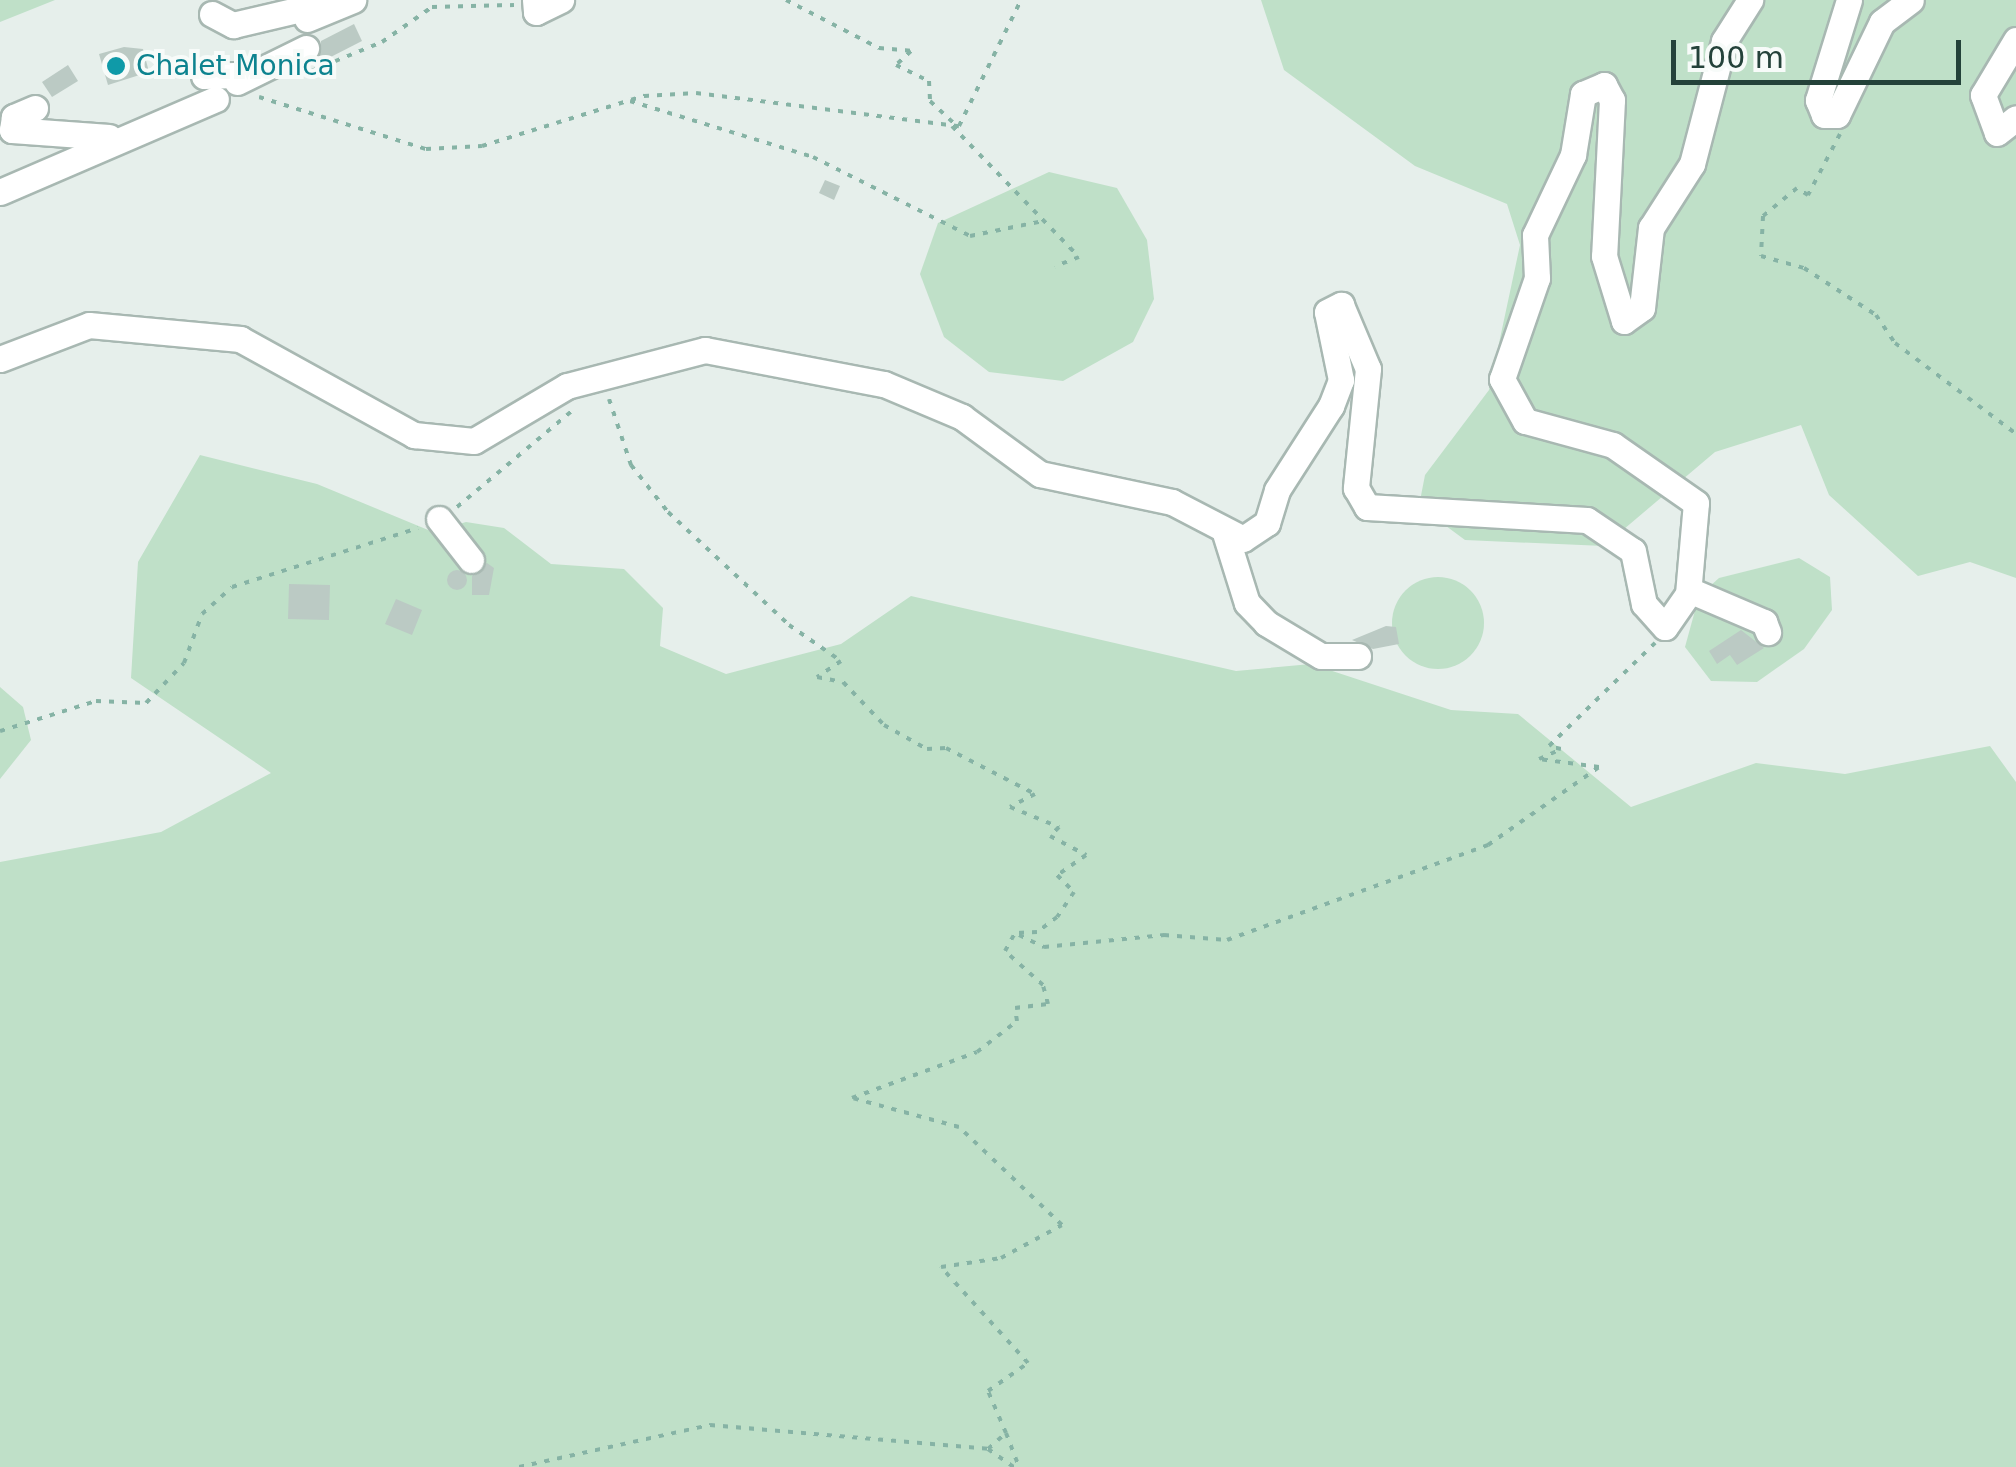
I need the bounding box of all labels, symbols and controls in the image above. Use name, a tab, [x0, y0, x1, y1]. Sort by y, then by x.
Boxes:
scale bar	[1676, 20, 1966, 82]
text: 100 m	[1688, 40, 1784, 75]
place label: Chalet Monica	[136, 49, 335, 83]
marker: Chalet Monica	[105, 55, 127, 77]

